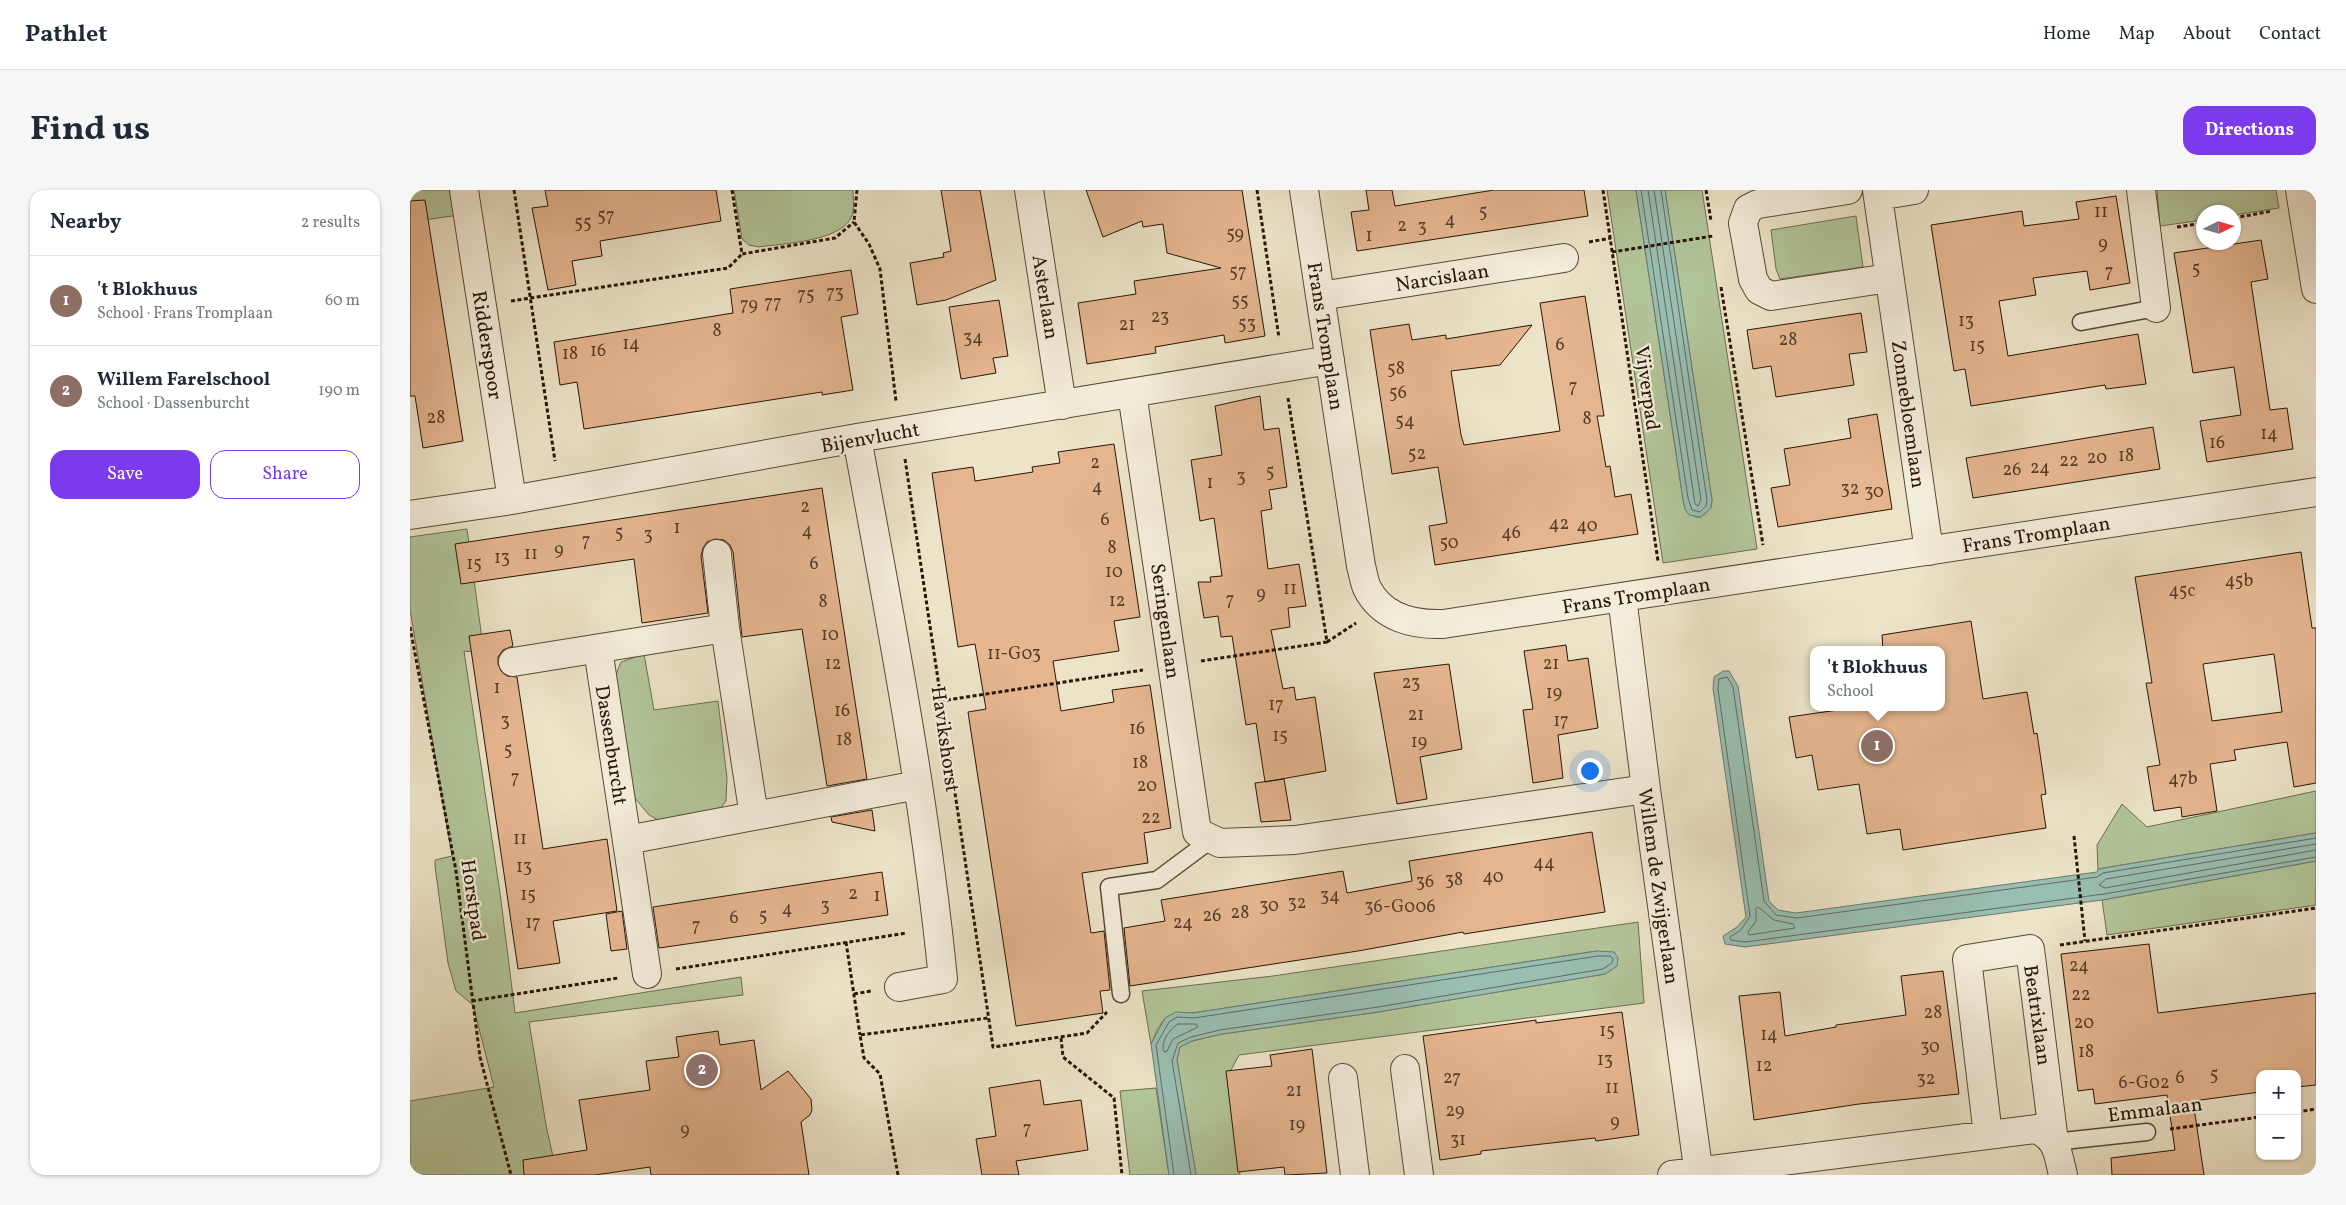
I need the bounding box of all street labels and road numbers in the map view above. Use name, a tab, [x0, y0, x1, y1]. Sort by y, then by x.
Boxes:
street label: Asterlaan	[1024, 253, 1065, 342]
street label: Narcislaan	[1393, 258, 1491, 300]
street label: Frans Tromplaan	[1298, 260, 1350, 412]
street label: Ridderspoor	[464, 289, 508, 402]
street label: Zonnebloemlaan	[1883, 339, 1931, 490]
street label: Vijverpad	[1626, 344, 1666, 432]
street label: Bijenvlucht	[819, 417, 922, 461]
street label: Frans Tromplaan	[1960, 510, 2112, 562]
street label: Seringenlaan	[1142, 562, 1186, 681]
street label: Frans Tromplaan	[1560, 571, 1712, 623]
street label: Dassenburcht	[587, 683, 633, 807]
street label: Havikshorst	[923, 684, 965, 794]
street label: Willem de Zwijgerlaan	[1629, 786, 1685, 986]
street label: Horstpad	[452, 858, 492, 943]
street label: Beatrixlaan	[2015, 963, 2057, 1067]
street label: Emmalaan	[2106, 1091, 2204, 1131]

